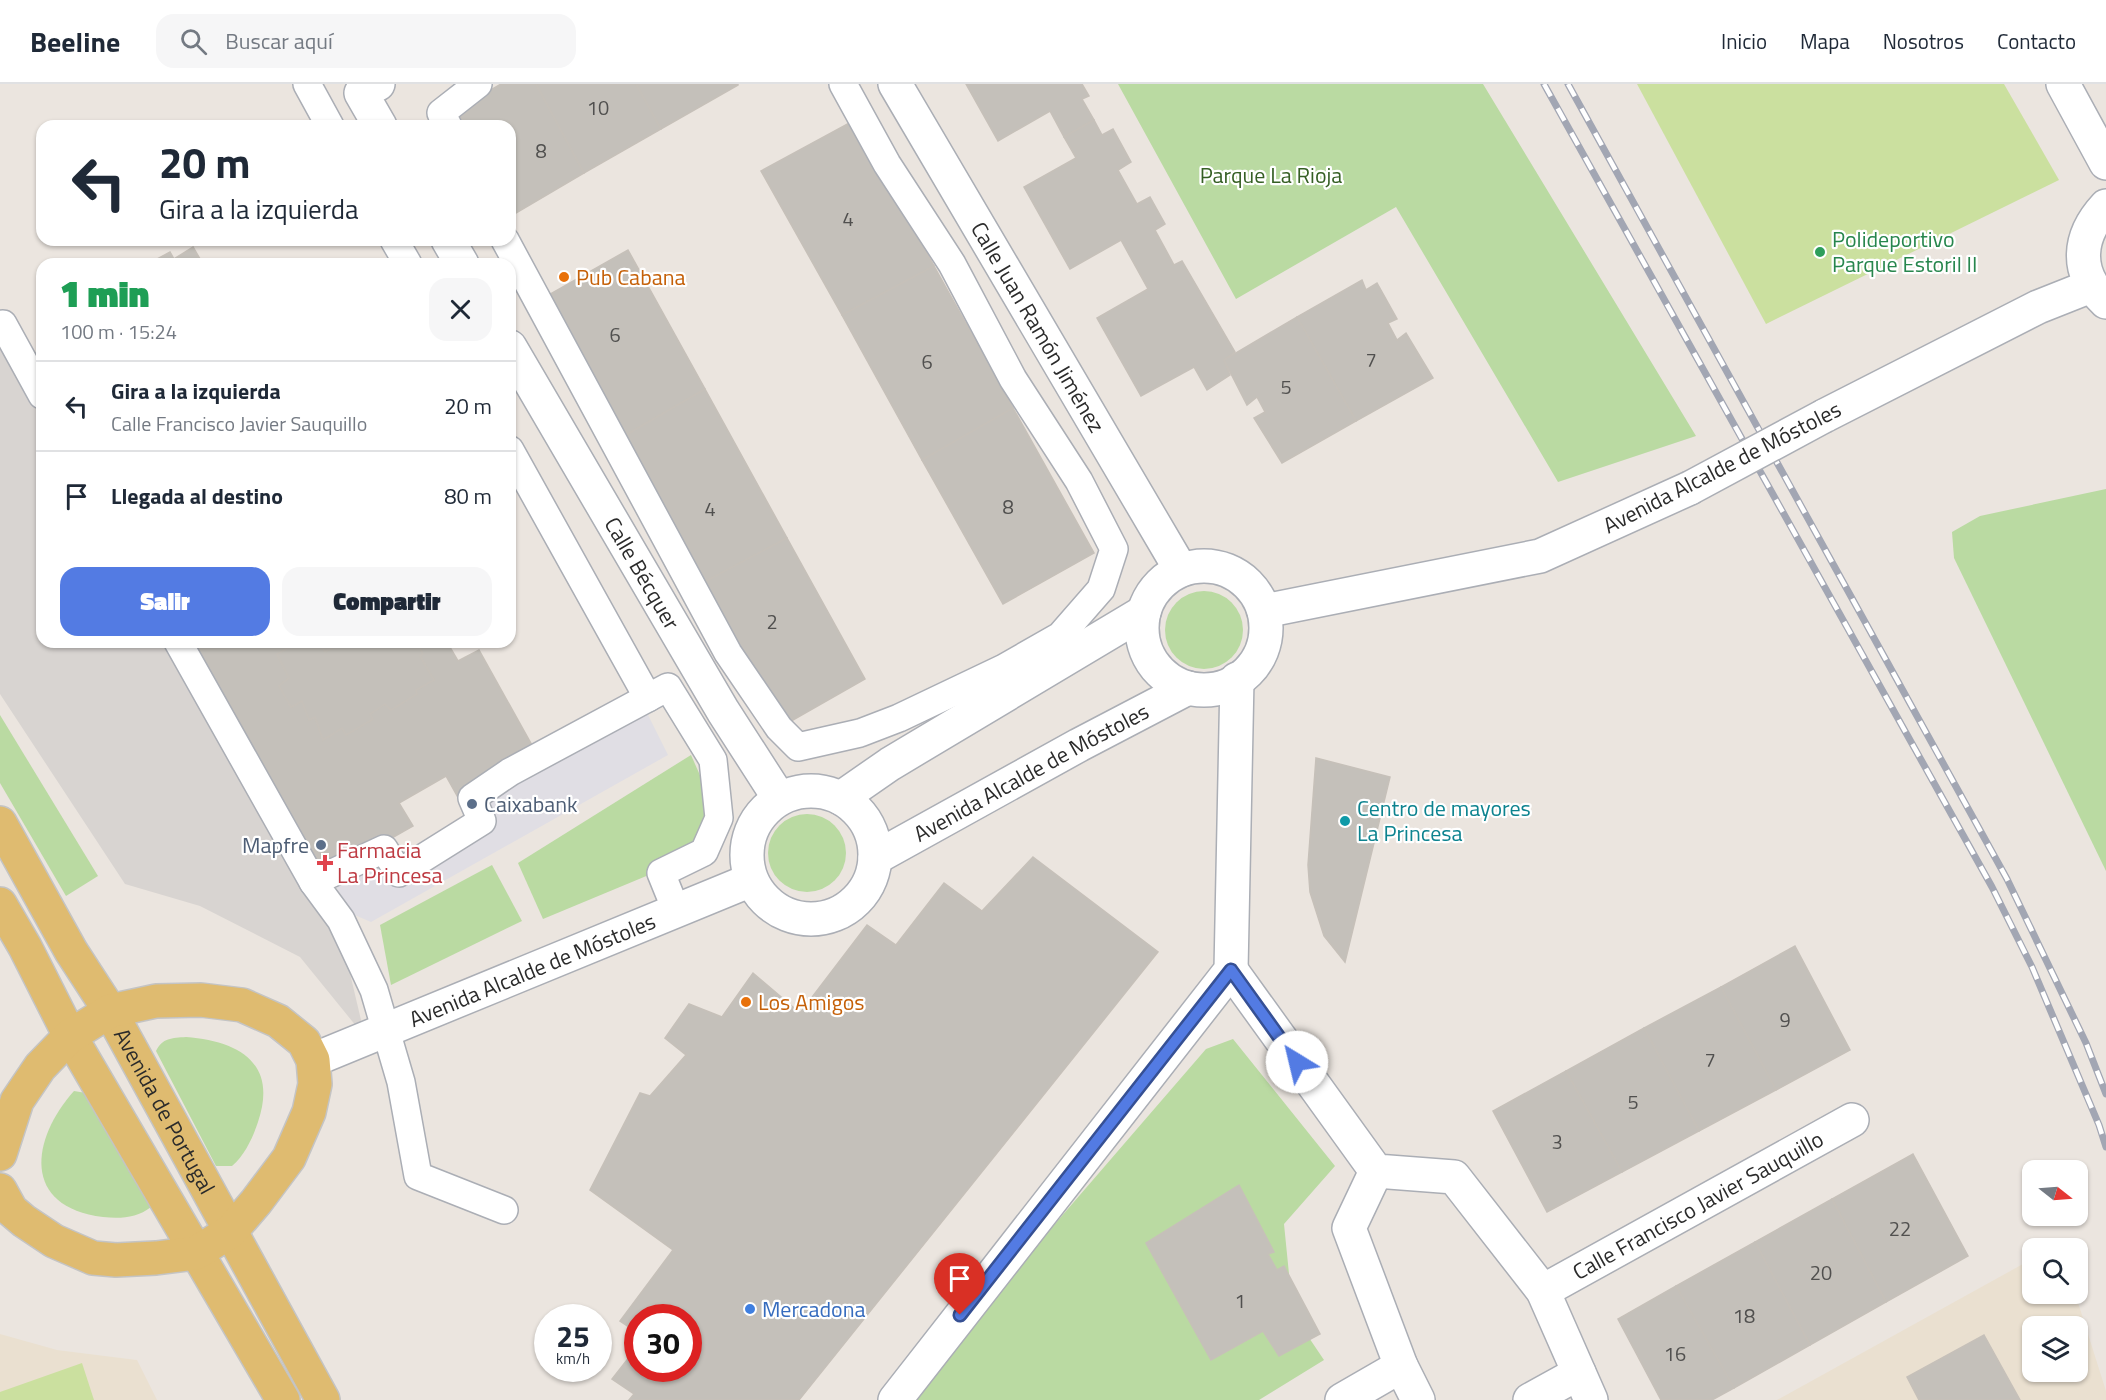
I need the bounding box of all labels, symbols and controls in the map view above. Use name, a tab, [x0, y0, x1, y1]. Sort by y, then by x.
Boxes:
search box	[156, 14, 576, 68]
text: Beeline	[30, 20, 120, 63]
text: Buscar aquí	[225, 24, 333, 58]
icon: search	[177, 25, 210, 58]
text: Inicio	[1721, 25, 1767, 57]
text: Mapa	[1800, 25, 1850, 57]
text: Nosotros	[1883, 25, 1964, 57]
text: Contacto	[1997, 25, 2076, 57]
house number: 10	[587, 92, 609, 123]
text: 20 m	[159, 130, 251, 194]
house number: 8	[535, 135, 547, 166]
icon: left	[60, 144, 138, 222]
park label: Parque La Rioja	[1200, 158, 1342, 192]
text: Gira a la izquierda	[159, 188, 359, 229]
house number: 4	[842, 203, 854, 234]
street label: Calle Juan Ramón Jiménez	[963, 215, 1114, 439]
place label: Polideportivo Parque Estoril II	[1832, 222, 1977, 281]
marker: Polideportivo Parque Estoril II	[1813, 245, 1827, 259]
place label: Pub Cabana	[576, 260, 686, 294]
text: 1 min	[60, 266, 149, 321]
marker: Pub Cabana	[557, 270, 571, 284]
button: close	[429, 278, 492, 341]
text: 100 m · 15:24	[60, 316, 177, 347]
house number: 6	[609, 319, 621, 350]
house number: 7	[1365, 344, 1377, 375]
house number: 6	[921, 346, 933, 377]
house number: 5	[1280, 371, 1292, 402]
text: Gira a la izquierda	[111, 374, 281, 408]
text: 20 m	[444, 389, 492, 423]
icon: left	[60, 390, 93, 423]
street label: Avenida Alcalde de Móstoles	[1597, 392, 1847, 542]
text: Calle Francisco Javier Sauquillo	[111, 408, 367, 439]
text: Llegada al destino	[111, 479, 283, 513]
text: 80 m	[444, 479, 492, 513]
icon: arrive	[60, 480, 93, 513]
house number: 8	[1002, 491, 1014, 522]
house number: 4	[704, 493, 716, 524]
street label: Calle Bécquer	[596, 510, 689, 636]
button: Salir	[60, 567, 270, 636]
button: Compartir	[282, 567, 492, 636]
house number: 2	[766, 606, 778, 637]
street label: Avenida Alcalde de Móstoles	[907, 694, 1155, 850]
place label: Caixabank	[484, 787, 578, 821]
place label: Centro de mayores La Princesa	[1357, 791, 1531, 850]
marker: Caixabank	[465, 797, 479, 811]
marker: Centro de mayores La Princesa	[1338, 814, 1352, 828]
place label: Mapfre	[242, 828, 309, 862]
place label: Farmacia La Princesa	[337, 833, 443, 892]
marker: Mapfre	[314, 838, 328, 852]
marker: Farmacia La Princesa	[318, 856, 332, 870]
street label: Avenida Alcalde de Móstoles	[404, 904, 661, 1036]
place label: Los Amigos	[758, 985, 865, 1019]
marker: Los Amigos	[739, 995, 753, 1009]
house number: 9	[1779, 1004, 1791, 1035]
street label: Avenida de Portugal	[105, 1022, 224, 1200]
position arrow	[1265, 1030, 1329, 1094]
house number: 7	[1704, 1044, 1716, 1075]
house number: 5	[1627, 1086, 1639, 1117]
street label: Calle Francisco Javier Sauquillo	[1566, 1122, 1830, 1288]
house number: 3	[1551, 1126, 1563, 1157]
north arrow	[2022, 1160, 2088, 1226]
map controls	[2022, 1160, 2088, 1382]
house number: 22	[1889, 1213, 1911, 1244]
button: search	[2022, 1238, 2088, 1304]
pin	[934, 1253, 985, 1315]
house number: 20	[1810, 1257, 1832, 1288]
icon: arrive	[943, 1262, 976, 1295]
house number: 1	[1234, 1285, 1246, 1316]
place label: Mercadona	[762, 1292, 866, 1326]
house number: 18	[1733, 1300, 1755, 1331]
marker: Mercadona	[743, 1302, 757, 1316]
speed limit sign: 30	[624, 1304, 702, 1382]
text: 25	[556, 1313, 590, 1359]
button: layers	[2022, 1316, 2088, 1382]
house number: 16	[1664, 1338, 1686, 1369]
text: km/h	[556, 1347, 590, 1370]

